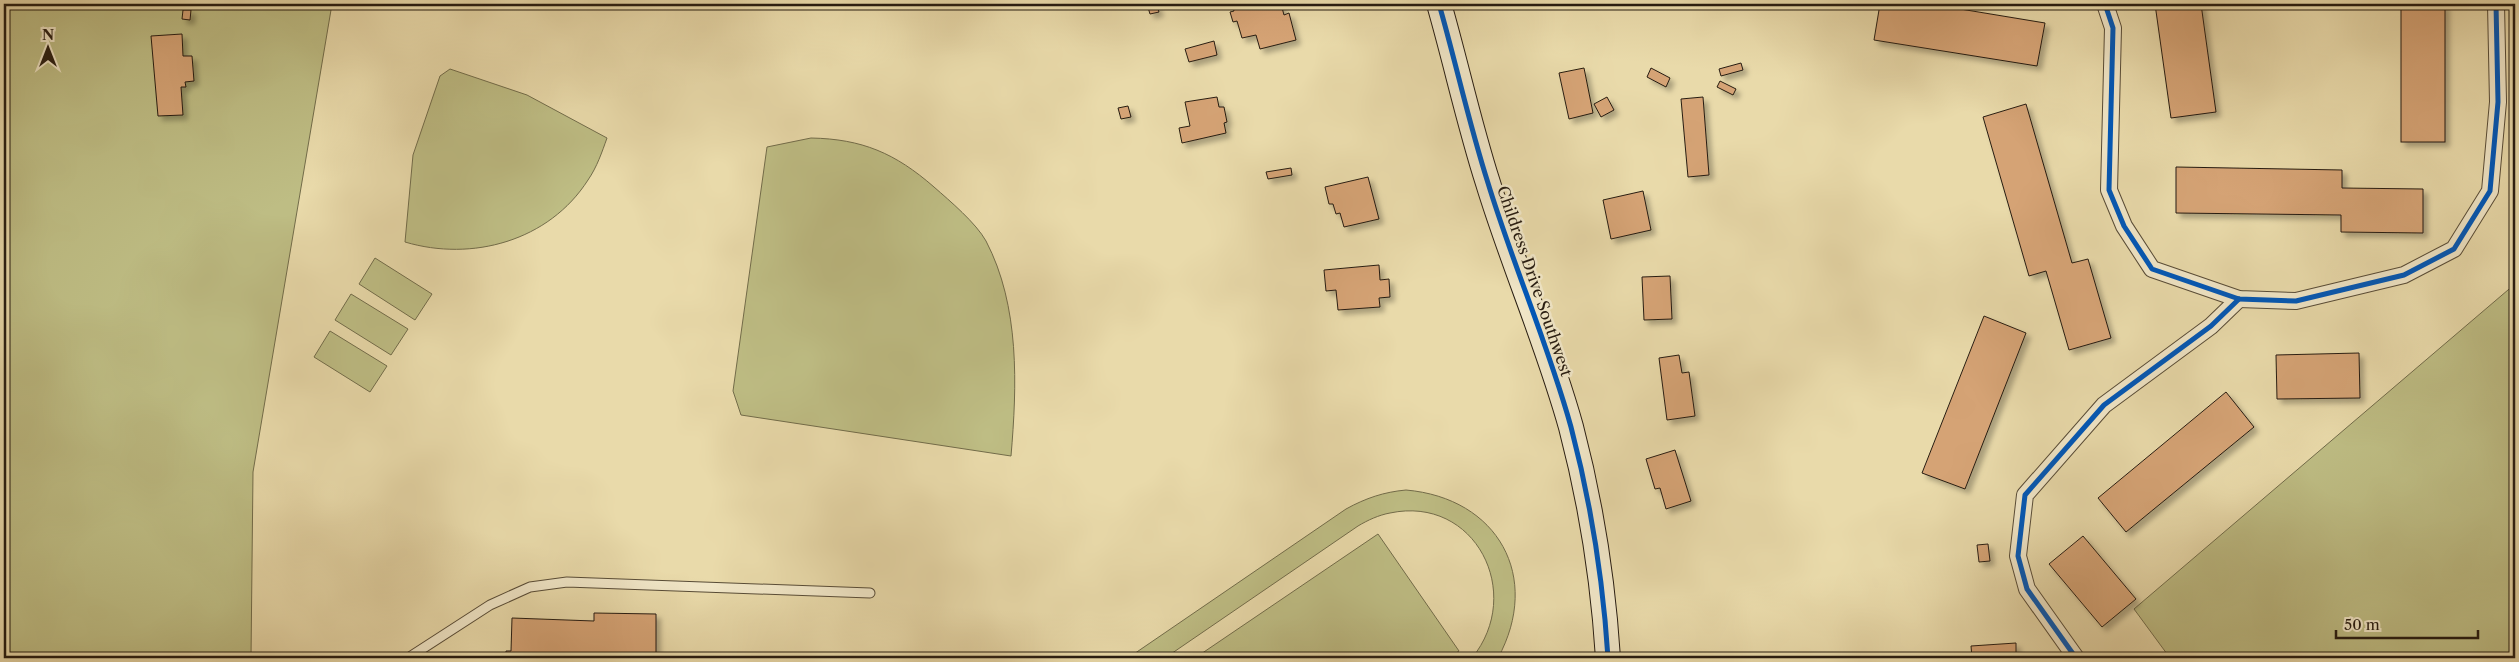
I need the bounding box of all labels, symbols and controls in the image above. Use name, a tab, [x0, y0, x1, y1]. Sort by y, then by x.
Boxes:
north arrow	[22, 22, 72, 72]
text: N	[42, 26, 54, 44]
street label: Childress Drive Southwest	[1493, 183, 1577, 379]
scale bar	[2336, 607, 2479, 639]
text: 50 m	[2344, 615, 2380, 634]

